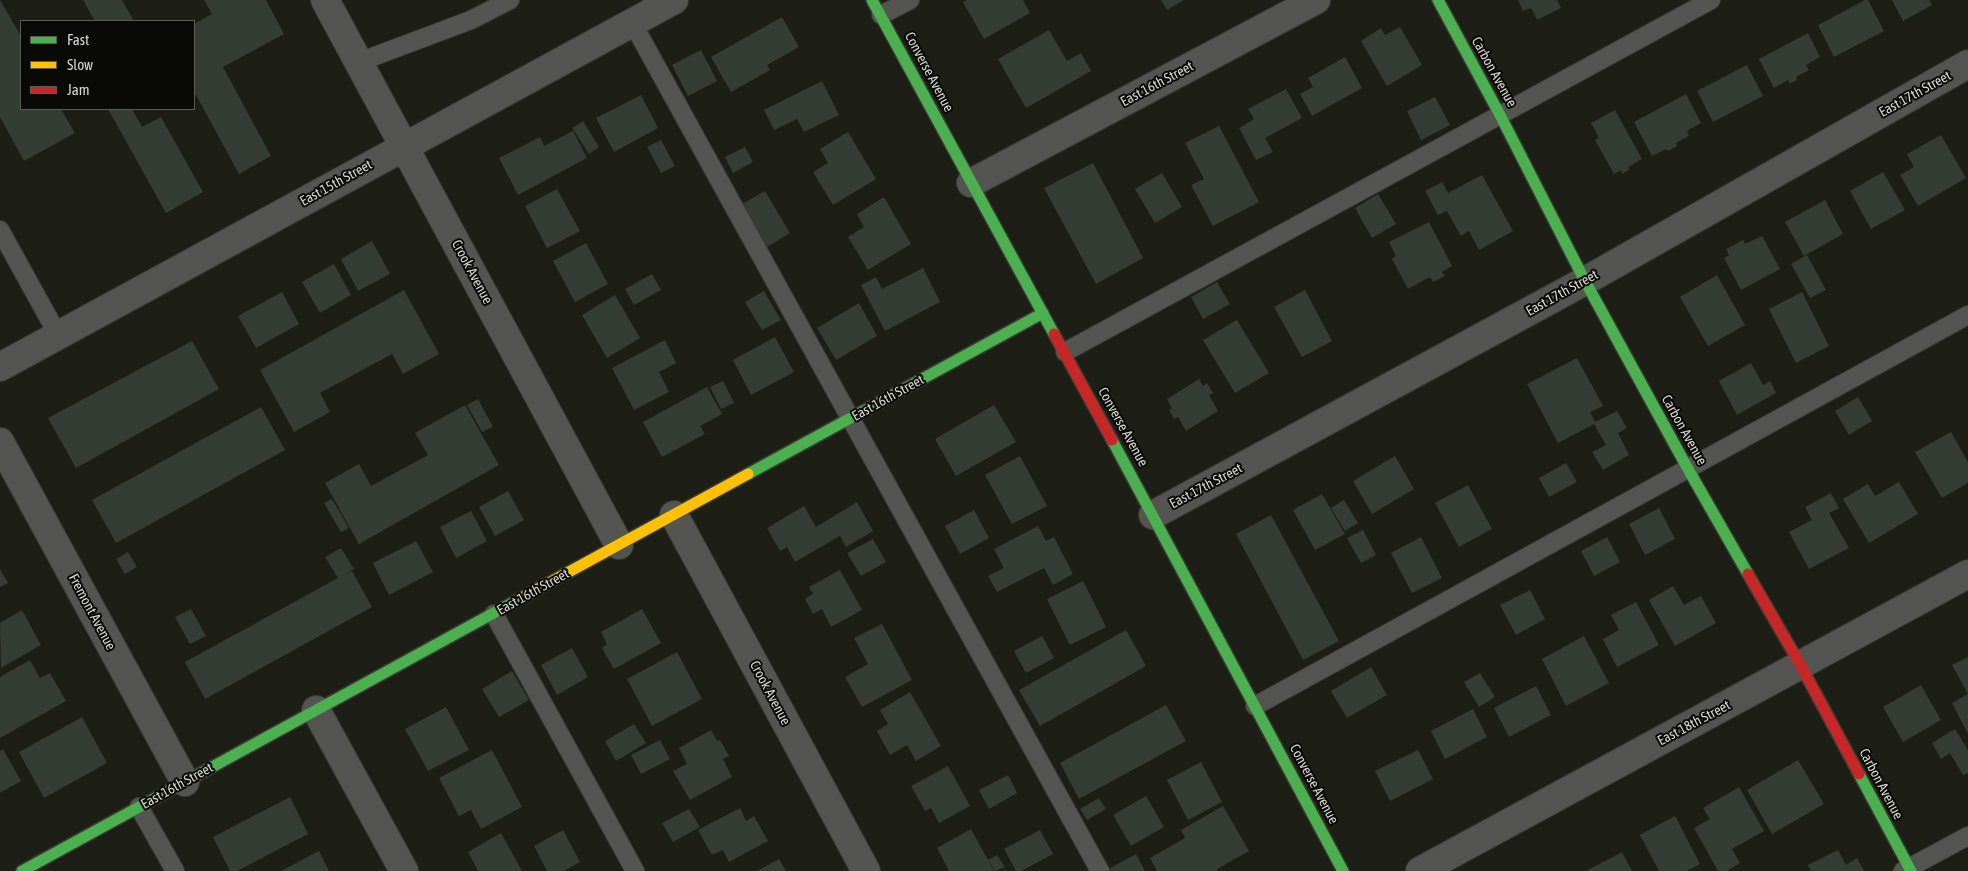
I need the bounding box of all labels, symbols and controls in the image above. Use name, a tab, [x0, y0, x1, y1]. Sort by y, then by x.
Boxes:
legend	[20, 20, 195, 110]
street label: Converse Avenue	[901, 29, 957, 115]
text: Fast	[67, 31, 89, 48]
street label: Carbon Avenue	[1468, 34, 1520, 110]
text: Slow	[67, 56, 93, 73]
street label: East 16th Street	[1118, 58, 1196, 110]
street label: East 17th Street	[1876, 67, 1954, 121]
text: Jam	[67, 81, 90, 98]
street label: East 15th Street	[297, 156, 375, 210]
street label: Crook Avenue	[448, 237, 496, 307]
street label: East 17th Street	[1523, 266, 1601, 320]
street label: East 16th Street	[849, 371, 927, 425]
street label: Converse Avenue	[1094, 385, 1152, 469]
street label: Carbon Avenue	[1658, 392, 1710, 468]
street label: East 17th Street	[1167, 460, 1245, 512]
street label: East 16th Street	[494, 565, 572, 619]
street label: Fremont Avenue	[65, 571, 119, 653]
street label: Crook Avenue	[746, 658, 794, 728]
street label: East 18th Street	[1655, 697, 1733, 749]
street label: Converse Avenue	[1286, 741, 1342, 827]
street label: Carbon Avenue	[1855, 746, 1907, 822]
street label: East 16th Street	[138, 759, 216, 813]

